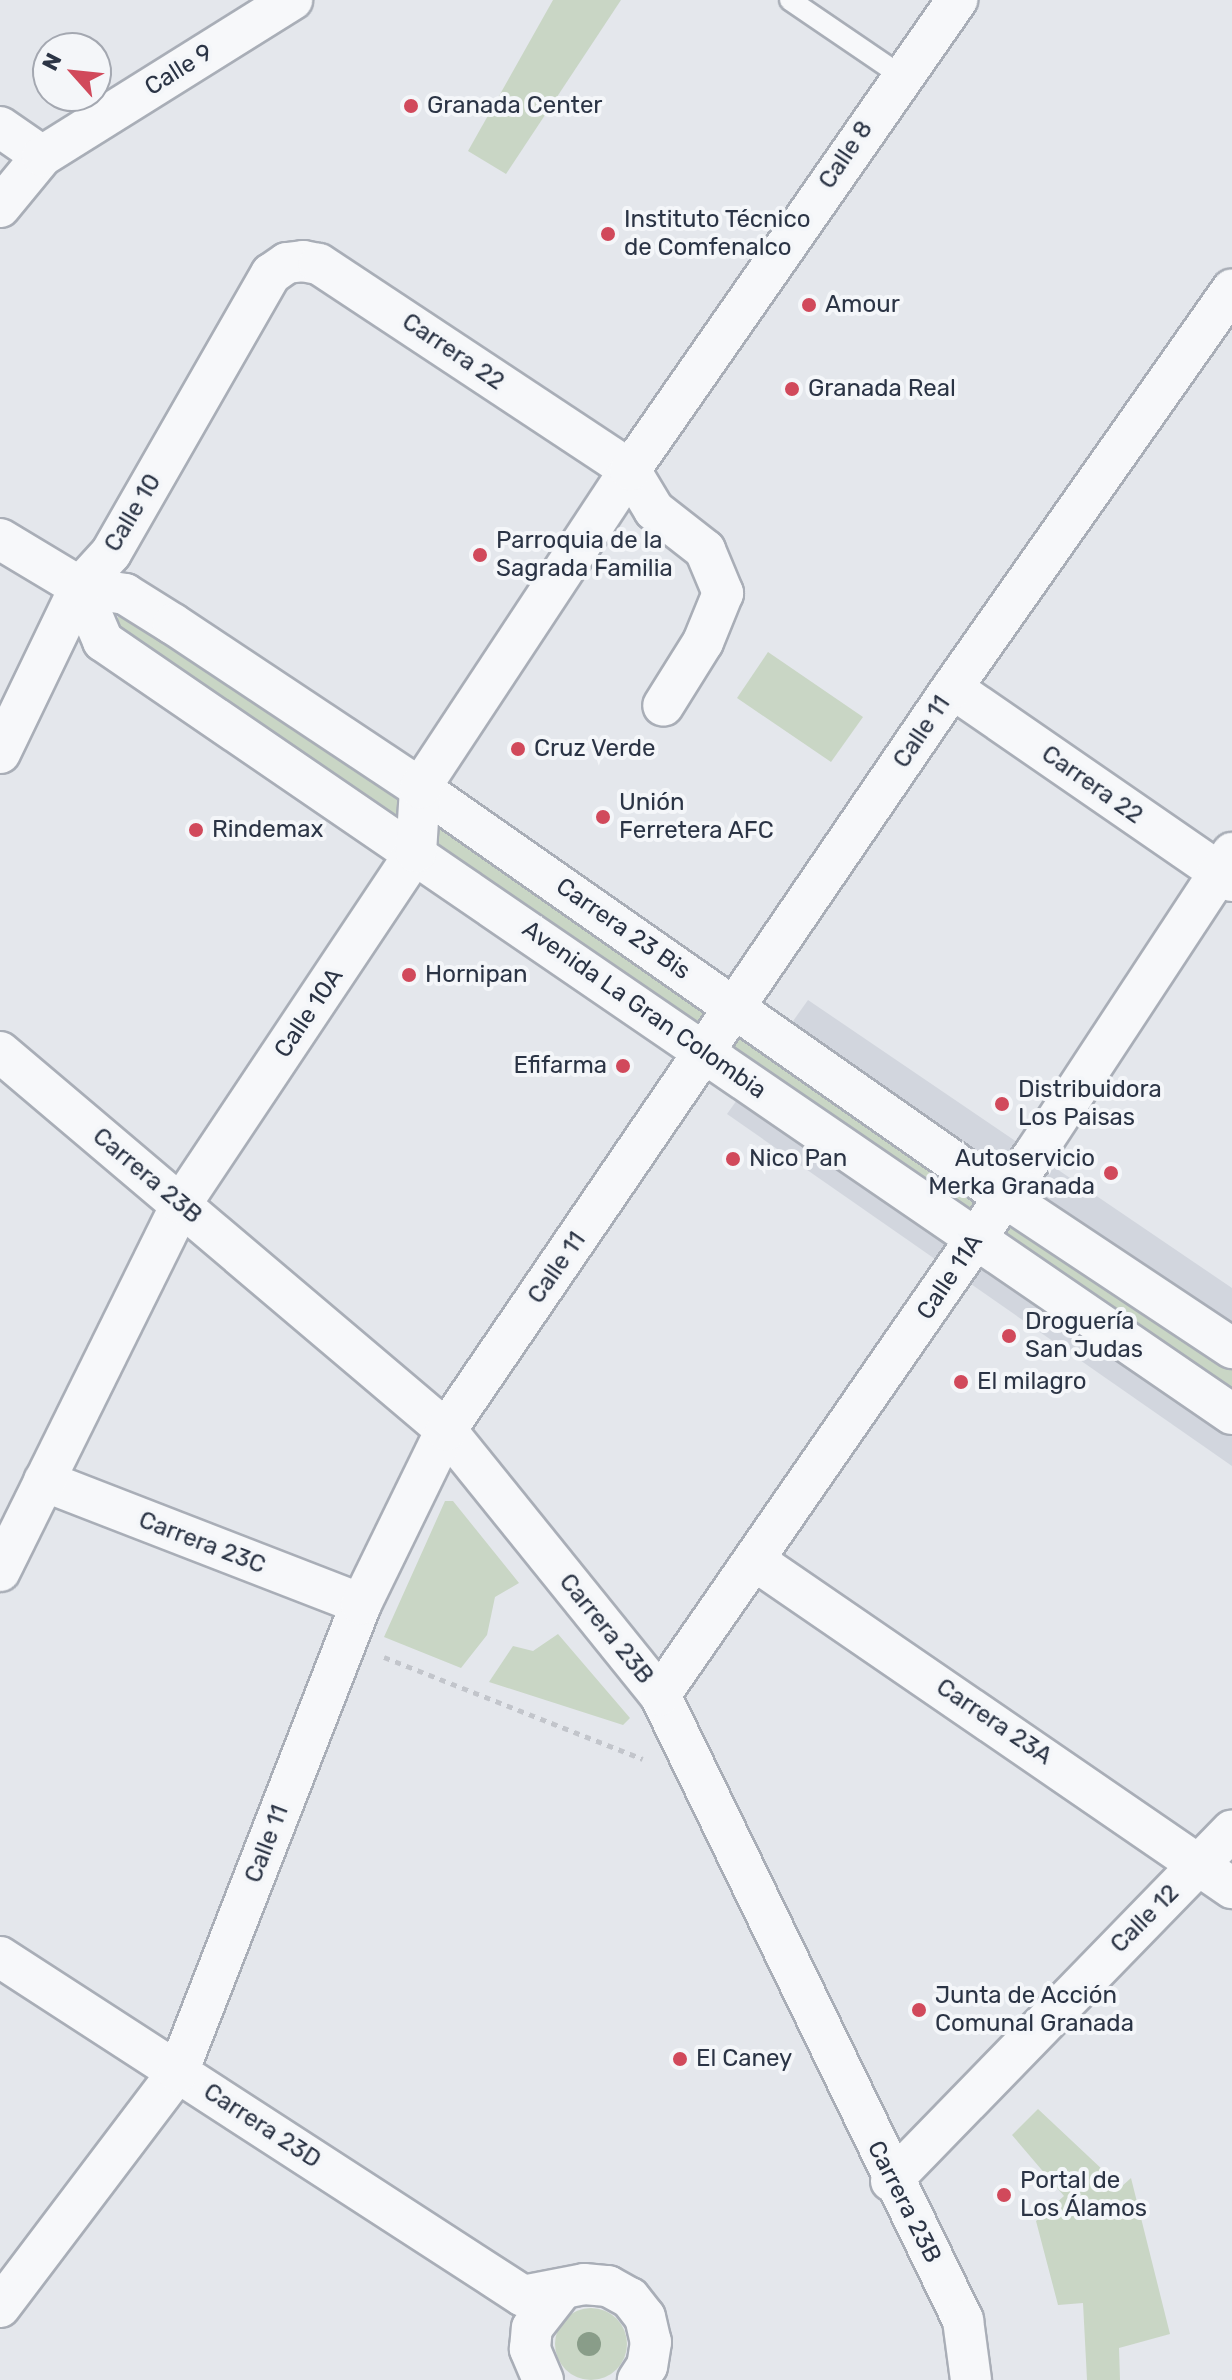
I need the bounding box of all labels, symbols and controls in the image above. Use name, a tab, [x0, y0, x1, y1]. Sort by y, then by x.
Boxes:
north arrow	[32, 32, 112, 112]
street label: Calle 9	[140, 38, 218, 102]
text: N	[36, 49, 68, 75]
place label: Granada Center	[427, 92, 602, 120]
marker: Granada Center	[402, 97, 420, 115]
street label: Calle 8	[813, 116, 879, 194]
place label: Instituto Técnico de Comfenalco	[624, 206, 811, 262]
marker: Instituto Técnico de Comfenalco	[599, 225, 617, 243]
place label: Amour	[825, 291, 900, 319]
marker: Amour	[800, 296, 818, 314]
street label: Carrera 22	[396, 307, 510, 397]
place label: Granada Real	[808, 375, 956, 403]
marker: Granada Real	[783, 380, 801, 398]
street label: Calle 10	[99, 469, 167, 557]
place label: Parroquia de la Sagrada Familia	[496, 527, 673, 583]
marker: Parroquia de la Sagrada Familia	[471, 546, 489, 564]
street label: Calle 11	[887, 690, 957, 774]
place label: Cruz Verde	[534, 735, 656, 763]
marker: Cruz Verde	[509, 740, 527, 758]
street label: Carrera 22	[1036, 740, 1148, 830]
place label: Unión Ferretera AFC	[619, 789, 774, 845]
marker: Unión Ferretera AFC	[594, 808, 612, 826]
place label: Rindemax	[212, 816, 323, 844]
marker: Rindemax	[187, 821, 205, 839]
street label: Carrera 23 Bis	[550, 872, 696, 986]
street label: Avenida La Gran Colombia	[517, 915, 771, 1105]
place label: Hornipan	[425, 961, 527, 989]
street label: Calle 10A	[269, 963, 349, 1063]
marker: Hornipan	[400, 966, 418, 984]
place label: Efifarma	[513, 1052, 607, 1080]
marker: Efifarma	[614, 1057, 632, 1075]
place label: Distribuidora Los Paisas	[1018, 1076, 1162, 1132]
marker: Distribuidora Los Paisas	[993, 1095, 1011, 1113]
street label: Carrera 23B	[87, 1122, 207, 1230]
place label: Nico Pan	[749, 1145, 847, 1173]
place label: Autoservicio Merka Granada	[928, 1145, 1095, 1201]
marker: Nico Pan	[724, 1150, 742, 1168]
marker: Autoservicio Merka Granada	[1102, 1164, 1120, 1182]
street label: Calle 11	[522, 1227, 592, 1309]
street label: Calle 11A	[911, 1229, 989, 1325]
place label: Droguería San Judas	[1025, 1308, 1143, 1364]
marker: Droguería San Judas	[1000, 1327, 1018, 1345]
place label: El milagro	[977, 1368, 1086, 1396]
marker: El milagro	[952, 1373, 970, 1391]
street label: Carrera 23C	[135, 1506, 269, 1580]
street label: Carrera 23B	[553, 1568, 659, 1690]
street label: Carrera 23A	[931, 1673, 1057, 1771]
street label: Calle 11	[239, 1801, 295, 1887]
street label: Calle 12	[1105, 1879, 1185, 1959]
place label: Junta de Acción Comunal Granada	[935, 1982, 1134, 2038]
marker: Junta de Acción Comunal Granada	[910, 2001, 928, 2019]
place label: El Caney	[696, 2045, 792, 2073]
marker: El Caney	[671, 2050, 689, 2068]
street label: Carrera 23D	[198, 2077, 326, 2175]
street label: Carrera 23B	[861, 2136, 947, 2268]
place label: Portal de Los Álamos	[1020, 2167, 1148, 2223]
marker: Portal de Los Álamos	[995, 2186, 1013, 2204]

